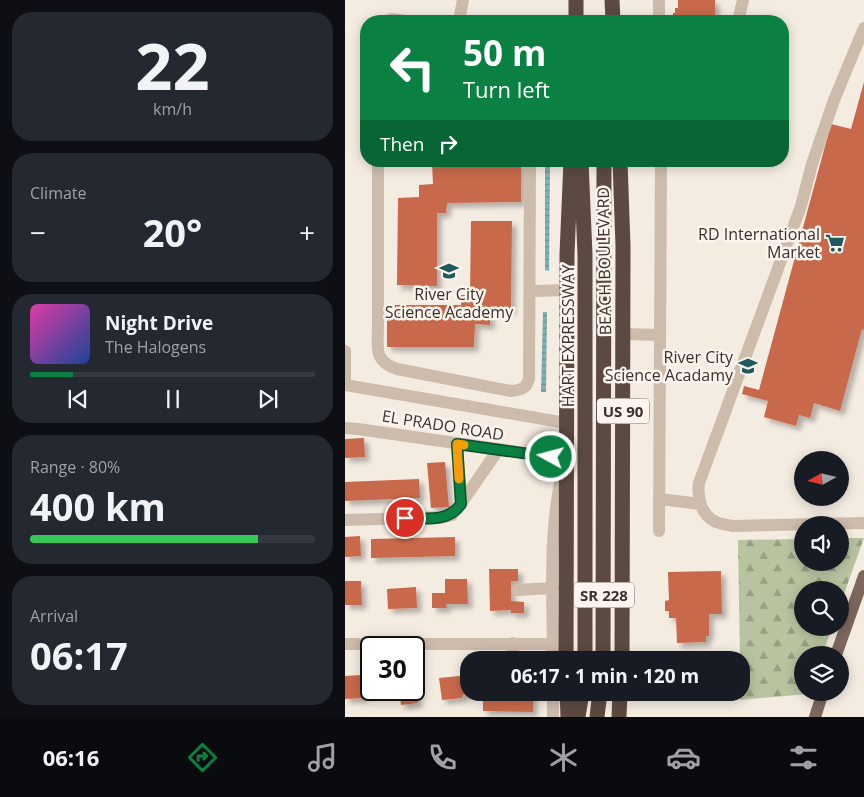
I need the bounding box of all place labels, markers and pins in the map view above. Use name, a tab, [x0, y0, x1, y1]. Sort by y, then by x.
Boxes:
place label: RD International Market	[698, 223, 820, 263]
supermarket icon: RD International Market	[824, 232, 846, 254]
school or university icon: River City Science Academy	[438, 260, 460, 282]
place label: River City Science Academy	[385, 283, 514, 323]
place label: River City Science Acadamy	[605, 346, 734, 386]
school or university icon: River City Science Acadamy	[737, 355, 759, 377]
pin	[384, 497, 426, 539]

